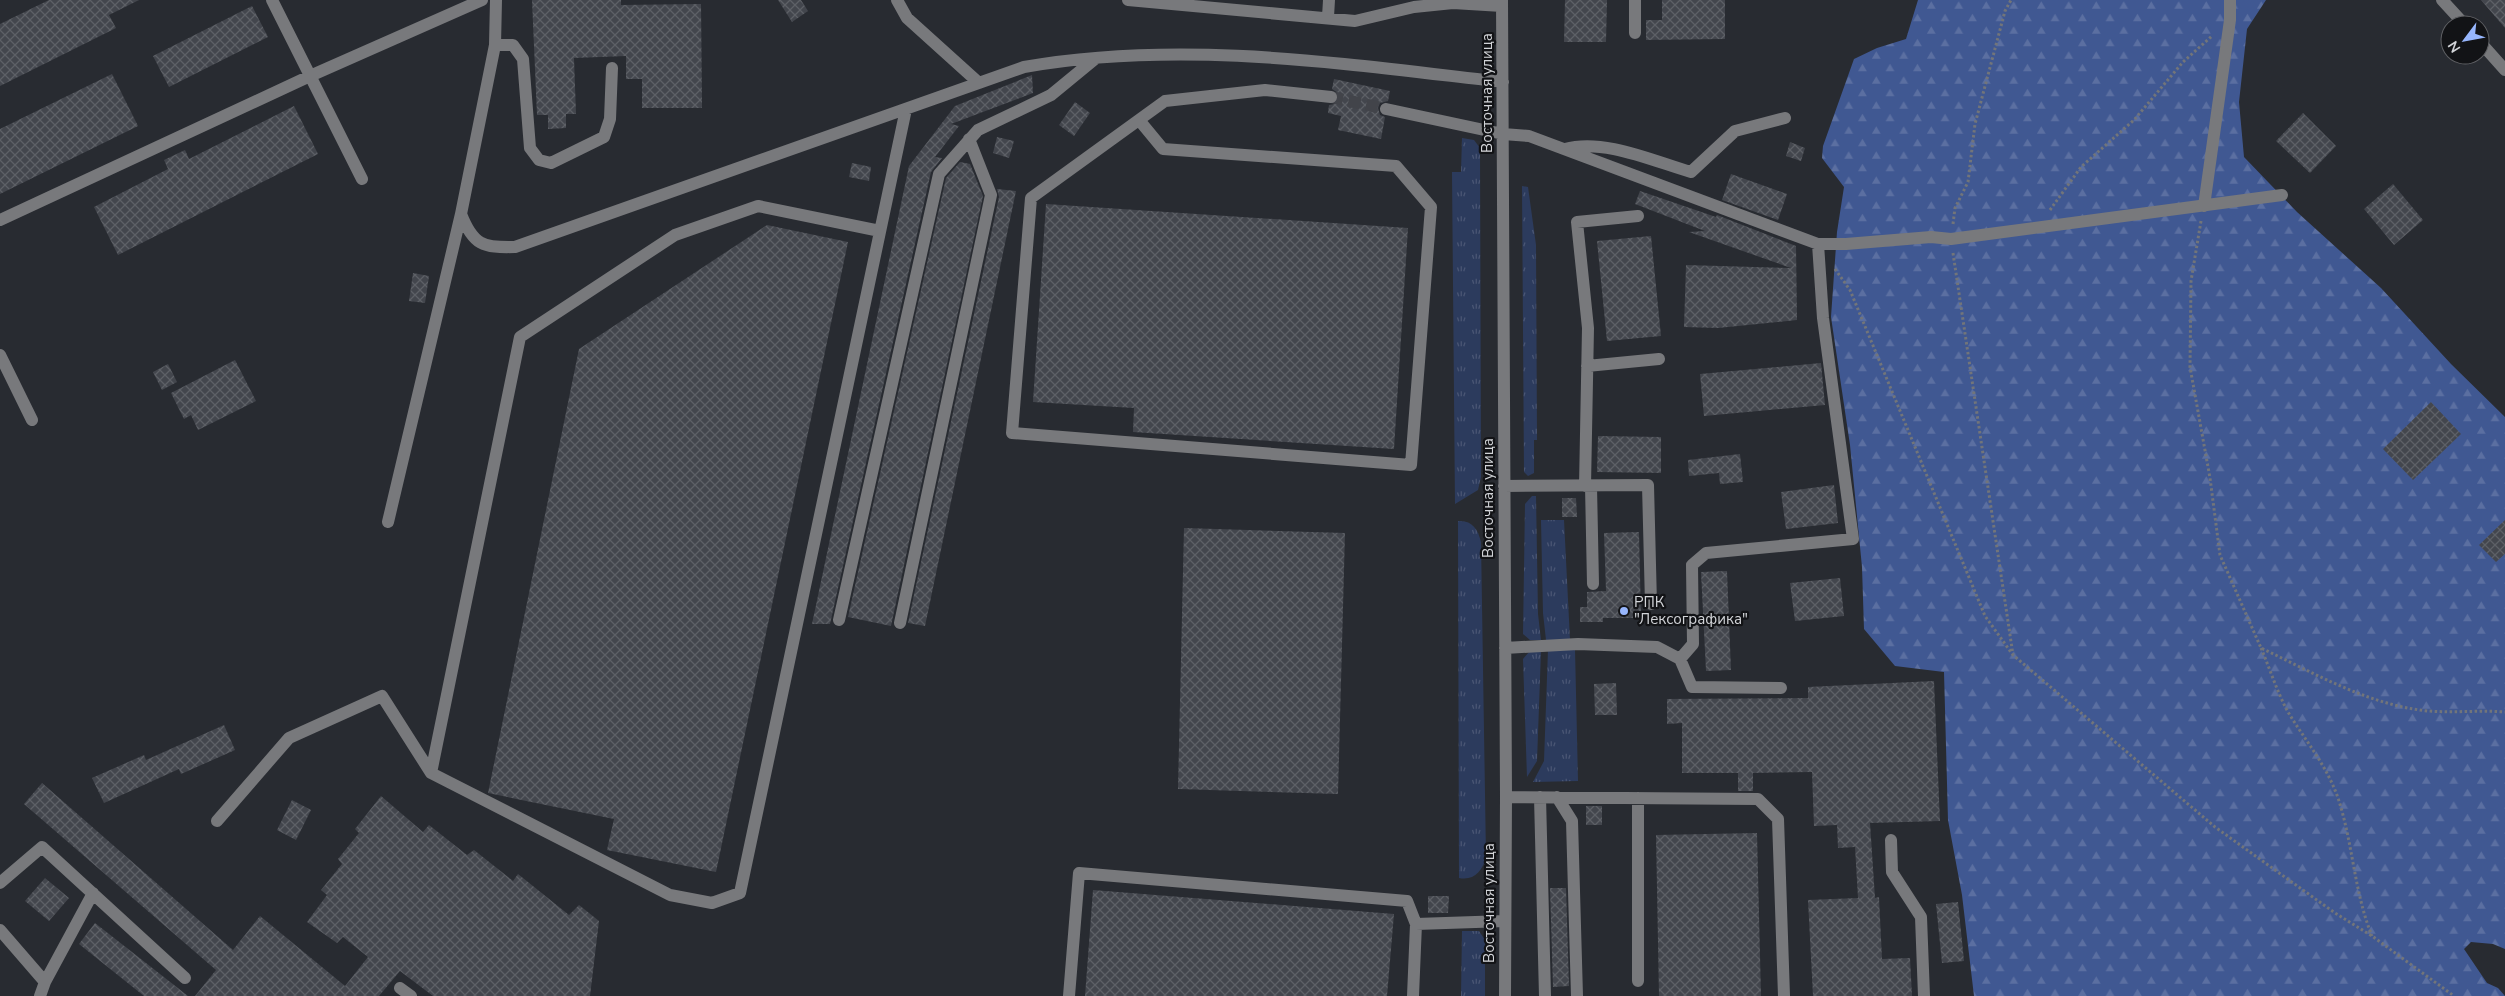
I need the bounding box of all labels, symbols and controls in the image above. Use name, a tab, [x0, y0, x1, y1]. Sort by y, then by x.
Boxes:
north arrow	[2440, 15, 2490, 65]
street label: Восточная улица	[1477, 33, 1497, 153]
text: N	[2444, 37, 2465, 56]
street label: Восточная улица	[1478, 438, 1498, 558]
place label: РПК "Лексографика"	[1634, 592, 1748, 629]
marker: РПК "Лексографика"	[1618, 605, 1630, 617]
street label: Восточная улица	[1479, 843, 1499, 963]

